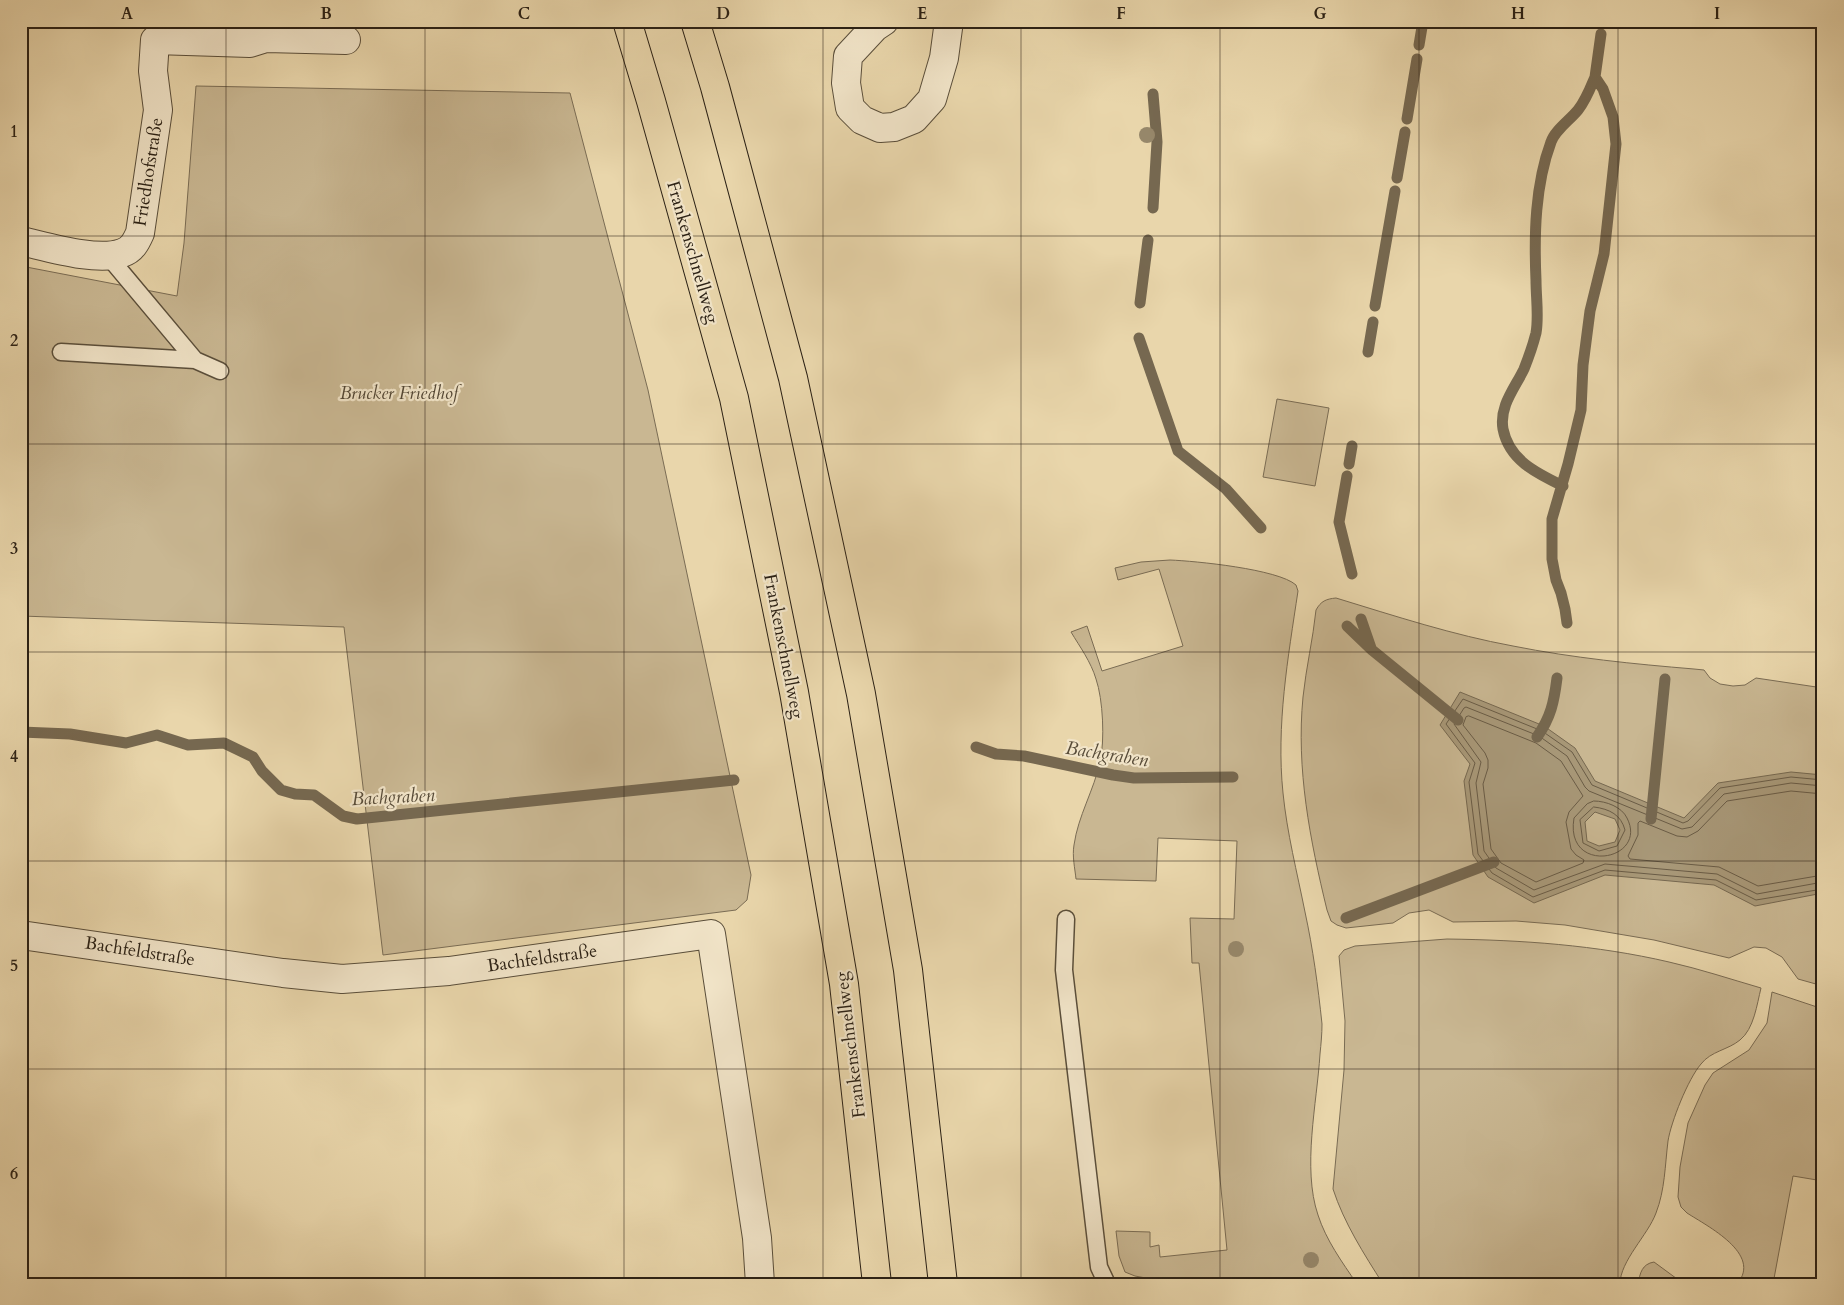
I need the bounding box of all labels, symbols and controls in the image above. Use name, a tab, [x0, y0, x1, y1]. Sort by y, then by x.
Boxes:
text: A	[121, 3, 133, 25]
text: B	[320, 3, 332, 25]
text: C	[518, 3, 530, 25]
text: D	[716, 3, 730, 25]
text: E	[917, 3, 927, 25]
text: F	[1116, 3, 1126, 25]
text: G	[1313, 3, 1327, 25]
text: H	[1511, 3, 1525, 25]
text: I	[1714, 3, 1720, 25]
street label: Friedhofstraße	[128, 116, 169, 228]
text: 1	[10, 121, 18, 143]
street label: Frankenschnellweg	[660, 178, 725, 327]
text: 2	[10, 330, 18, 352]
park label: Brucker Friedhof	[340, 381, 462, 406]
text: 3	[10, 538, 18, 560]
street label: Frankenschnellweg	[757, 571, 810, 722]
water label: Bachgraben	[1064, 735, 1151, 773]
text: 4	[10, 746, 18, 768]
water label: Bachgraben	[351, 782, 436, 812]
street label: Bachfeldstraße	[83, 930, 197, 973]
street label: Bachfeldstraße	[485, 938, 599, 979]
text: 5	[10, 955, 18, 977]
street label: Frankenschnellweg	[829, 969, 872, 1120]
text: 6	[10, 1163, 18, 1185]

